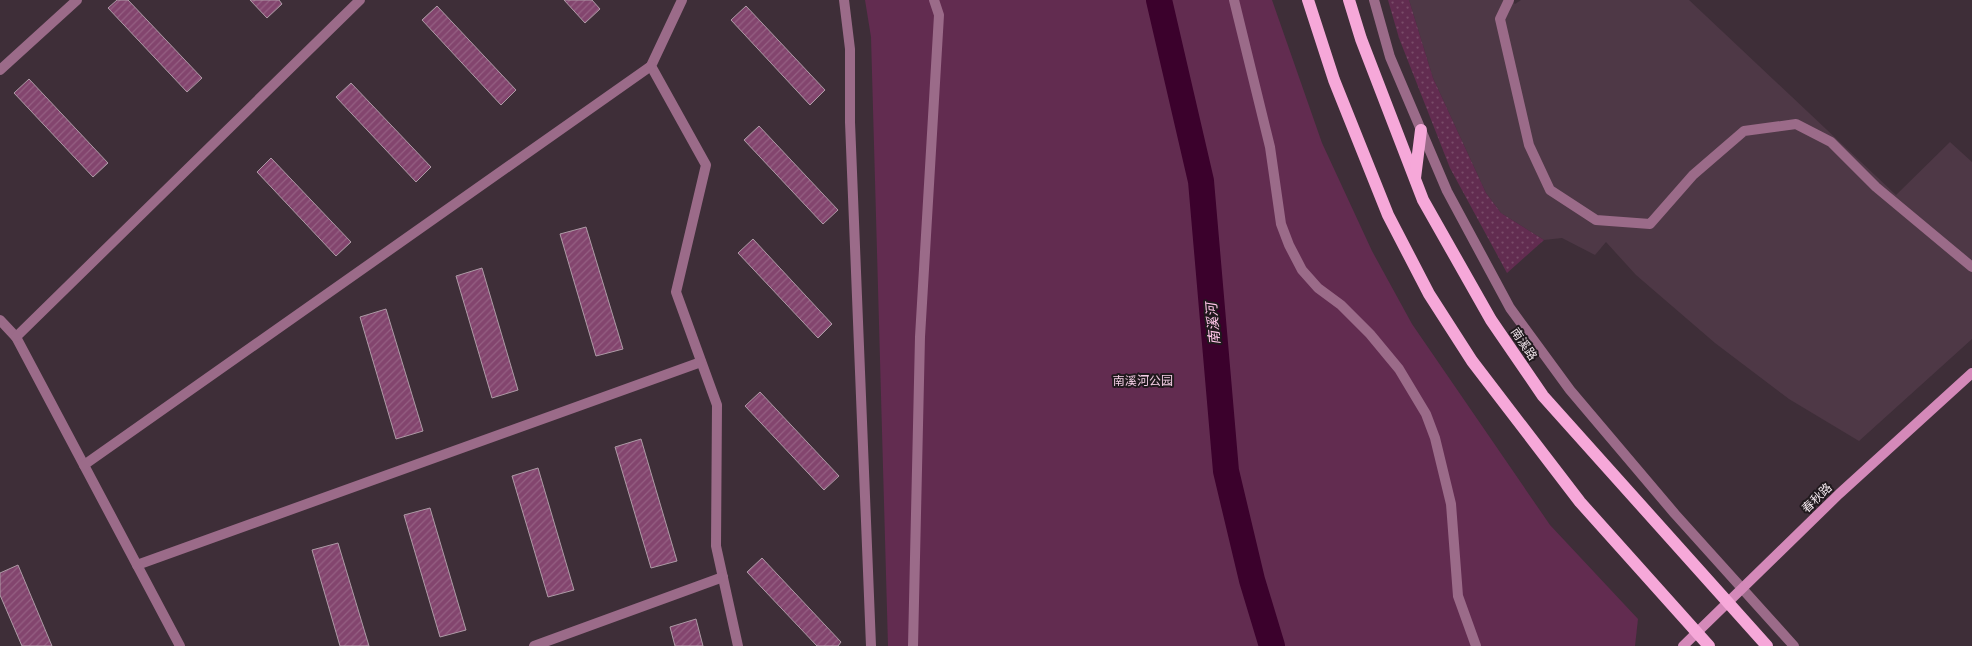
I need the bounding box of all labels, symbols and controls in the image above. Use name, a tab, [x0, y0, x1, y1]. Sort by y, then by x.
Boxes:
water label: 南溪河	[1203, 299, 1223, 346]
street label: 南溪路	[1508, 325, 1540, 363]
park label: 南溪河公园	[1113, 374, 1173, 388]
street label: 春秋路	[1799, 480, 1835, 516]

